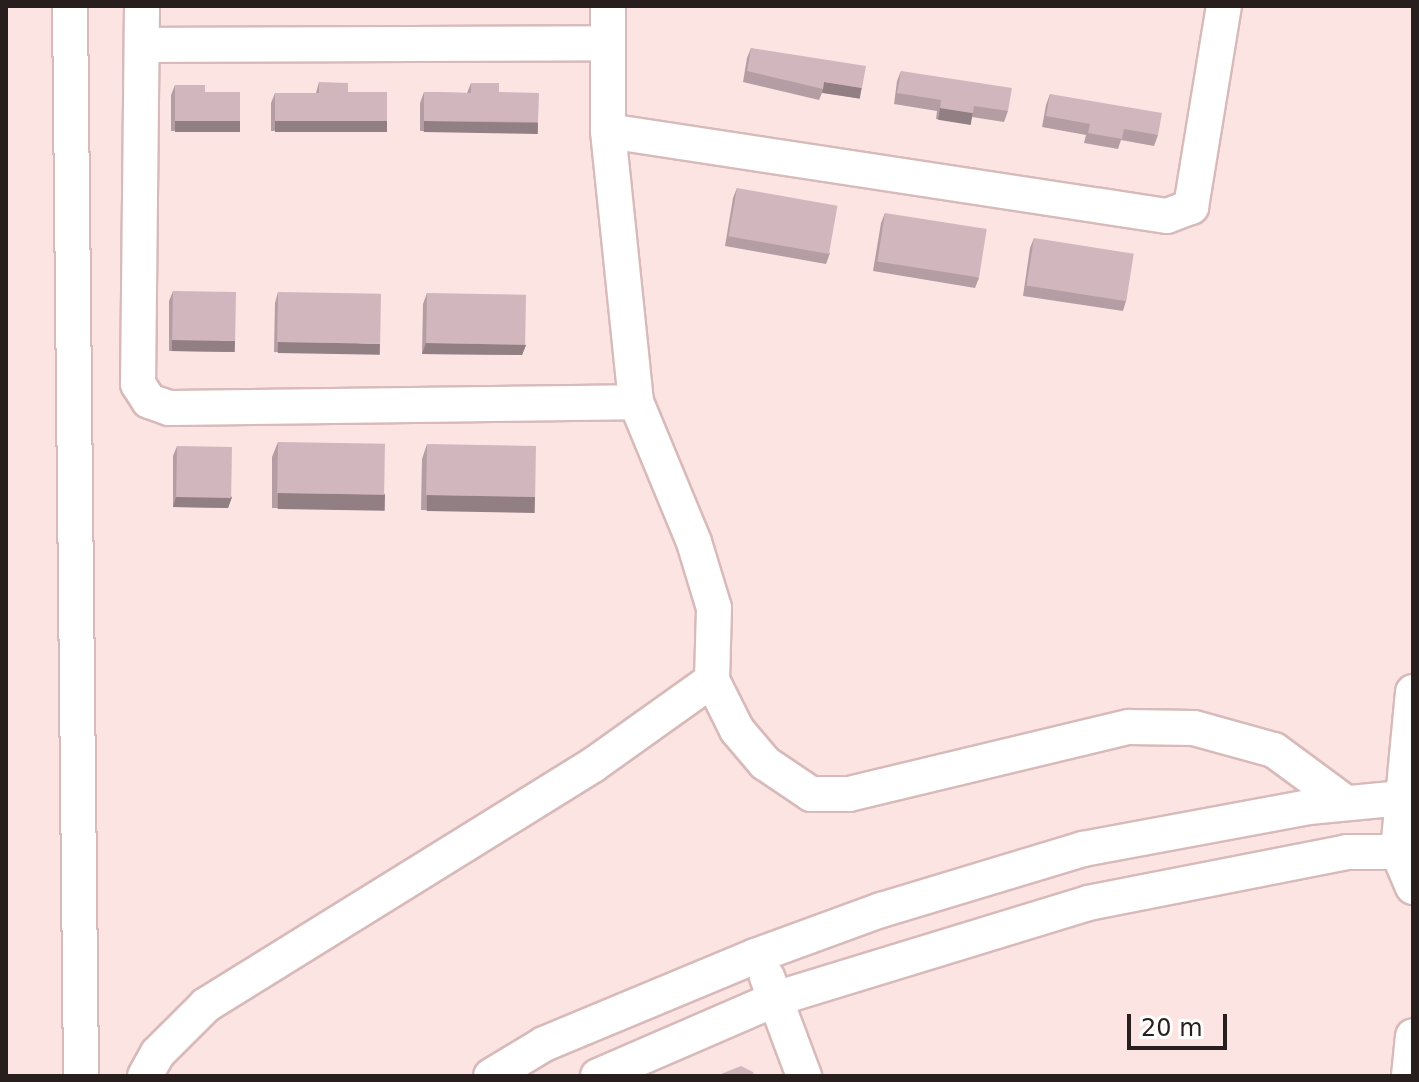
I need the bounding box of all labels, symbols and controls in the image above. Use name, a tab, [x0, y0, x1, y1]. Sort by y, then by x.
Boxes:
scale bar	[1131, 998, 1231, 1048]
text: 20 m	[1141, 1014, 1203, 1042]

